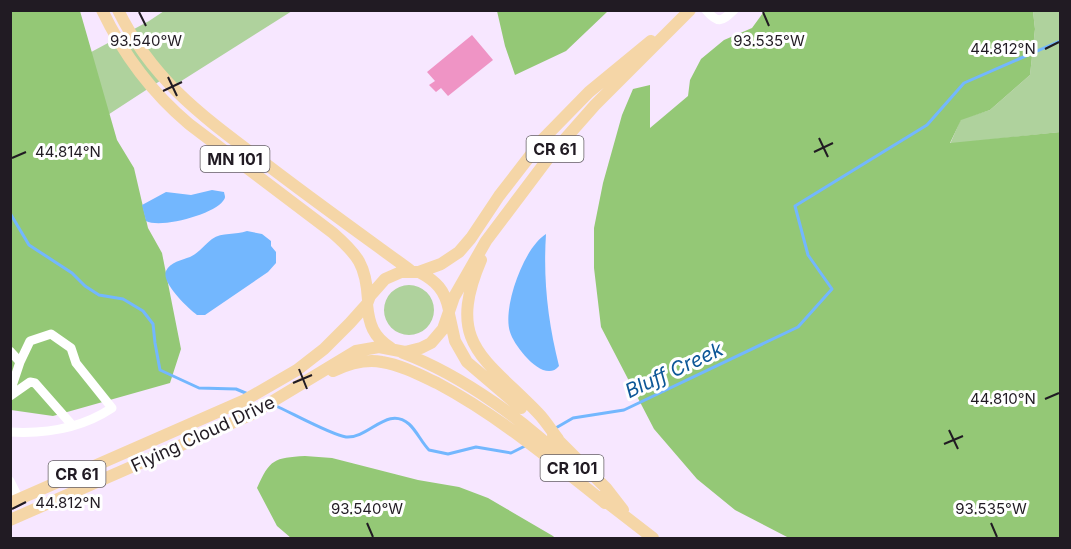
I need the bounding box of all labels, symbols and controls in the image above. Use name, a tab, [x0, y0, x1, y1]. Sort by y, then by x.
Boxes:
text: 93.540°W	[110, 31, 182, 50]
text: 93.535°W	[733, 31, 805, 50]
text: 44.812°N	[970, 39, 1036, 58]
road number: CR 61	[526, 136, 584, 162]
text: 44.814°N	[35, 142, 101, 161]
road number: MN 101	[200, 146, 270, 172]
water label: Bluff Creek	[621, 336, 728, 403]
text: 44.810°N	[970, 389, 1036, 408]
street label: Flying Cloud Drive	[128, 391, 278, 476]
road number: CR 101	[540, 455, 604, 481]
road number: CR 61	[48, 461, 106, 487]
text: 44.812°N	[35, 493, 101, 512]
text: 93.540°W	[331, 499, 403, 518]
text: 93.535°W	[955, 499, 1027, 518]

